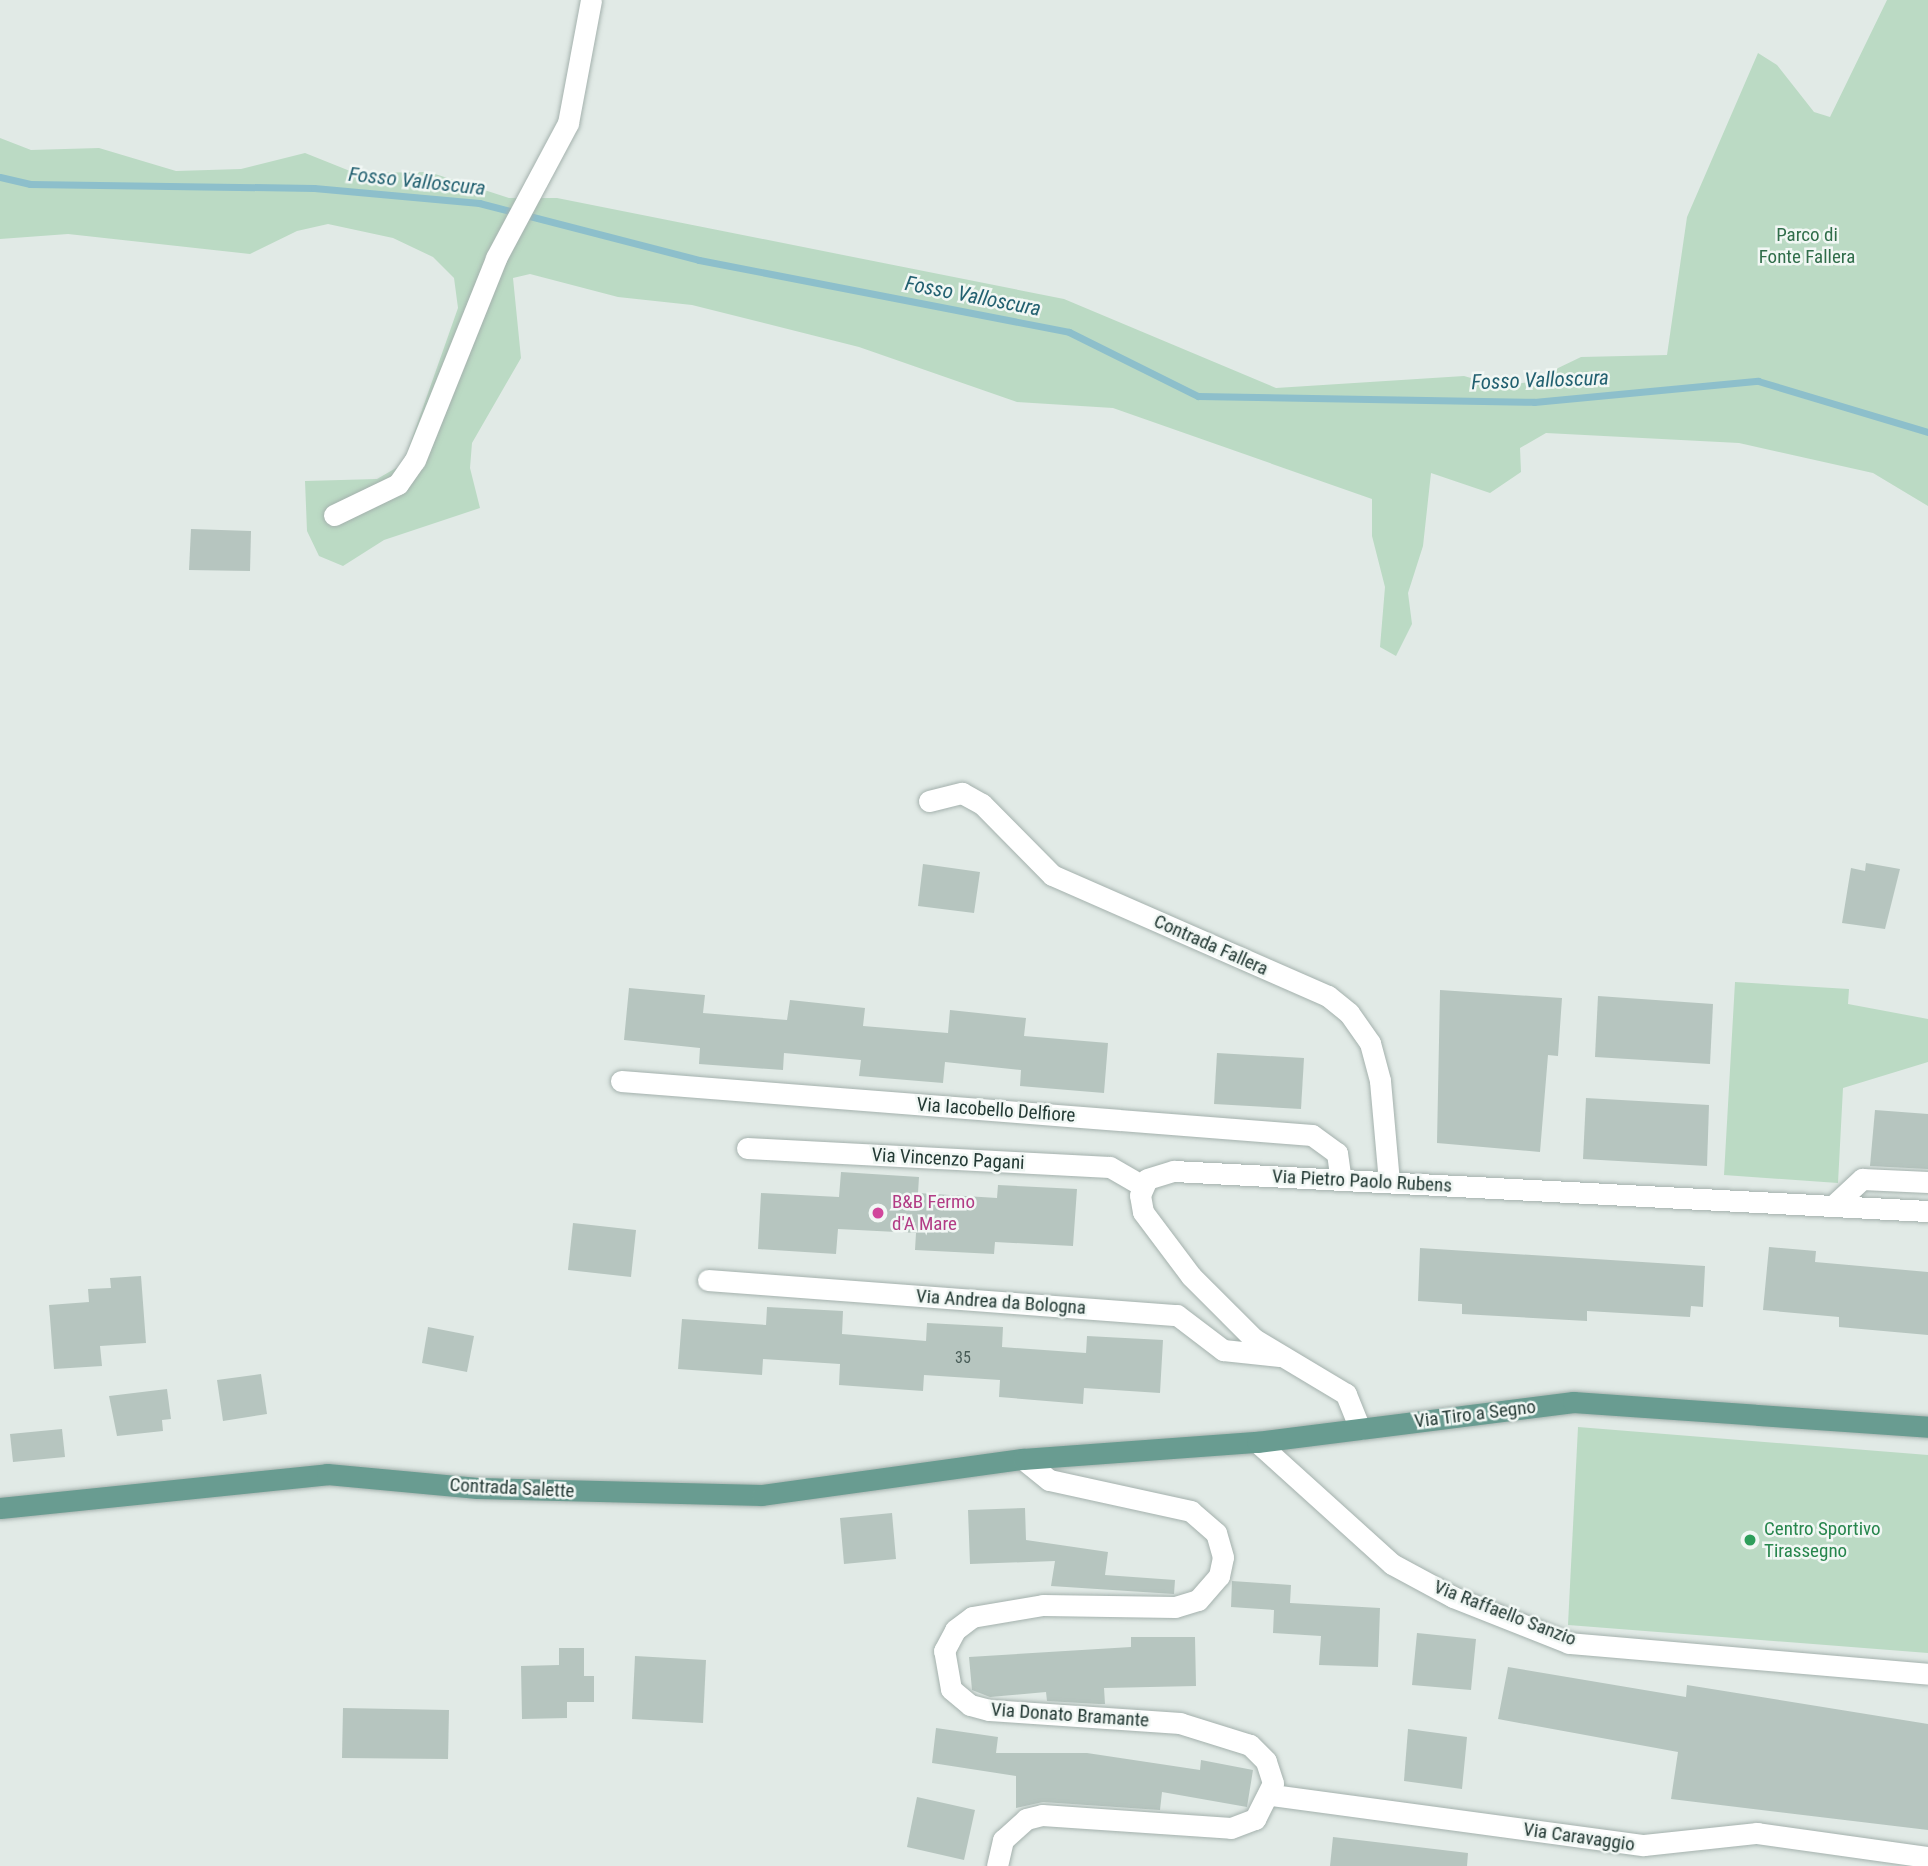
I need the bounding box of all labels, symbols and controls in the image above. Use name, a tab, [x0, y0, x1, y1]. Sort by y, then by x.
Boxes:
water label: Fosso Valloscura	[347, 161, 487, 201]
park label: Parco di Fonte Fallera	[1759, 224, 1855, 268]
water label: Fosso Valloscura	[903, 270, 1043, 322]
water label: Fosso Valloscura	[1471, 365, 1609, 395]
street label: Contrada Fallera	[1150, 910, 1272, 980]
street label: Via Iacobello Delfiore	[916, 1093, 1076, 1127]
street label: Via Vincenzo Pagani	[871, 1144, 1025, 1174]
street label: Via Pietro Paolo Rubens	[1271, 1165, 1453, 1197]
place label: B&B Fermo d'A Mare	[892, 1191, 975, 1235]
marker: B&B Fermo d'A Mare	[870, 1205, 886, 1221]
street label: Via Andrea da Bologna	[915, 1285, 1087, 1319]
house number: 35	[955, 1348, 971, 1368]
street label: Via Tiro a Segno	[1413, 1395, 1537, 1433]
street label: Contrada Salette	[449, 1473, 575, 1503]
place label: Centro Sportivo Tirassegno	[1764, 1518, 1881, 1562]
marker: Centro Sportivo Tirassegno	[1742, 1532, 1758, 1548]
street label: Via Raffaello Sanzio	[1431, 1575, 1579, 1651]
street label: Via Donato Bramante	[990, 1698, 1150, 1732]
street label: Via Caravaggio	[1522, 1818, 1636, 1856]

